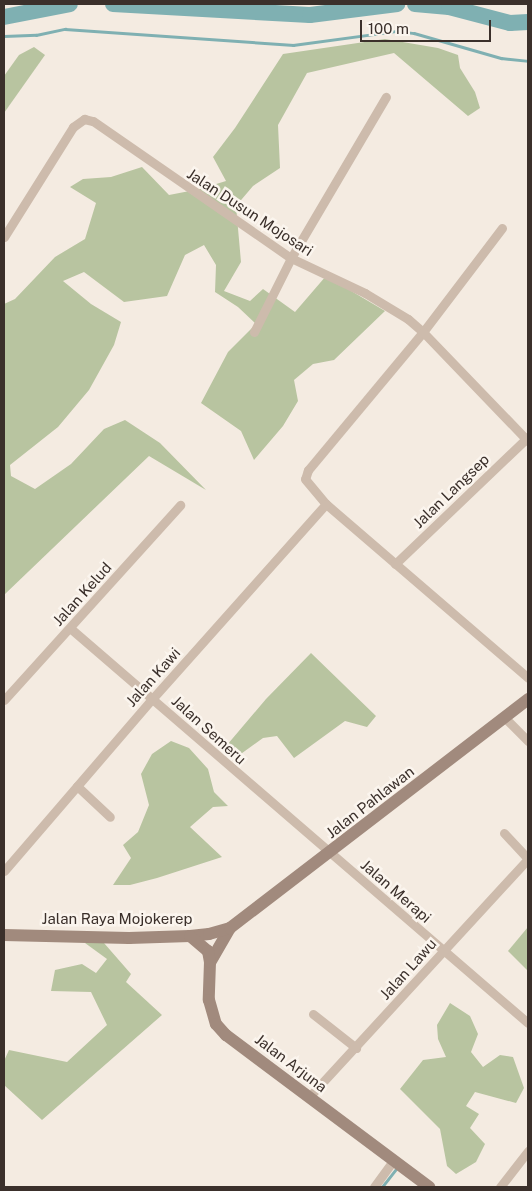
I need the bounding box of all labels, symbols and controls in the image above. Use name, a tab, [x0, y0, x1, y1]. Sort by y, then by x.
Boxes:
scale bar	[362, 10, 493, 42]
text: 100 m	[368, 20, 409, 37]
street label: Jalan Dusun Mojosari	[184, 165, 316, 259]
street label: Jalan Langsep	[409, 450, 493, 532]
street label: Jalan Kelud	[49, 558, 115, 630]
street label: Jalan Kawi	[122, 644, 184, 710]
street label: Jalan Semeru	[168, 692, 250, 768]
street label: Jalan Pahlawan	[322, 762, 418, 842]
street label: Jalan Merapi	[357, 856, 435, 926]
street label: Jalan Raya Mojokerep	[42, 910, 192, 928]
street label: Jalan Lawu	[376, 935, 440, 1003]
street label: Jalan Arjuna	[251, 1030, 331, 1096]

